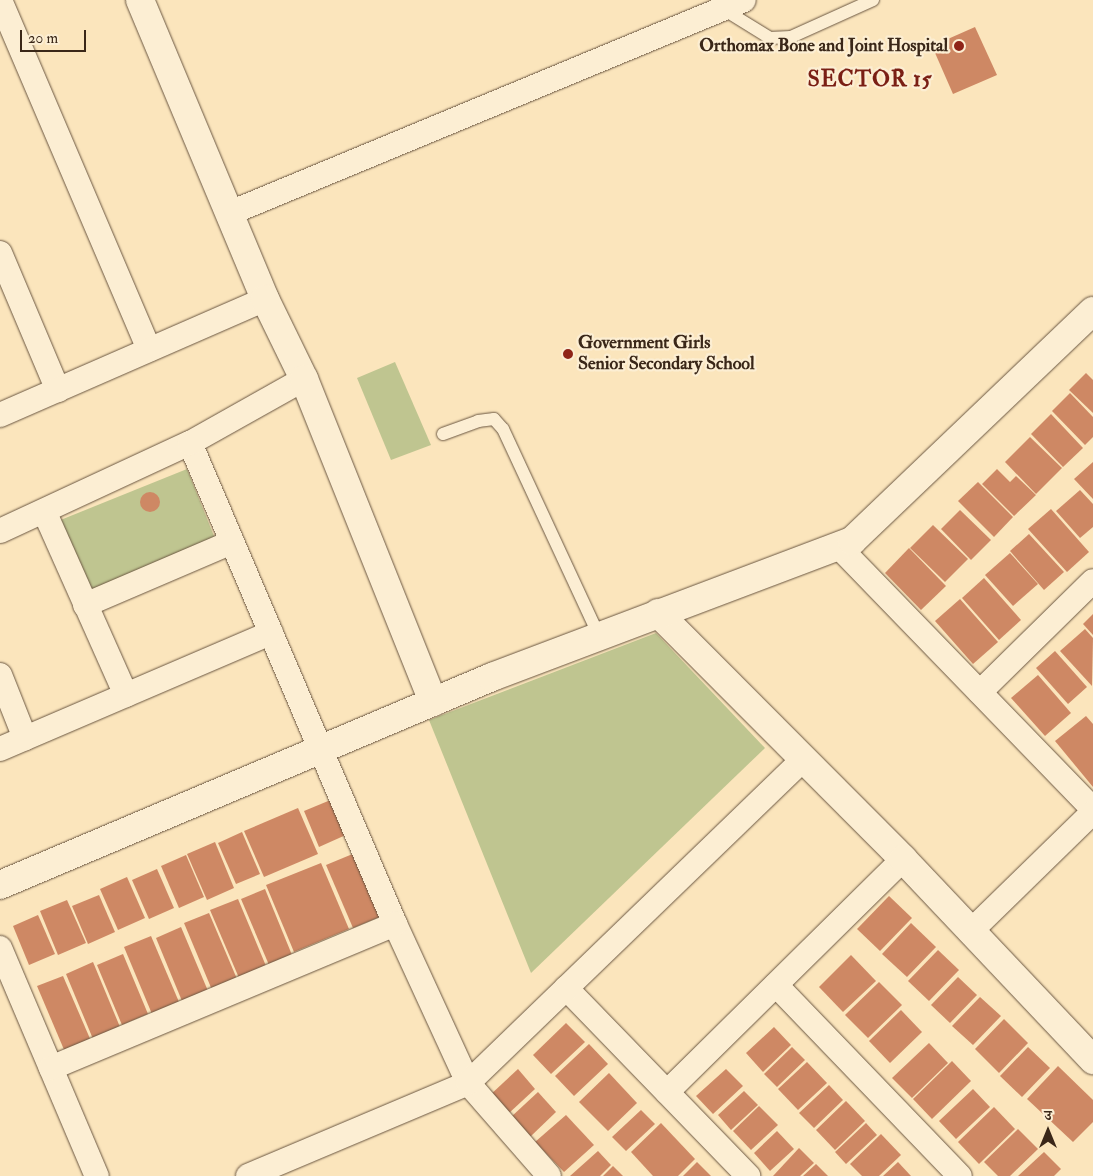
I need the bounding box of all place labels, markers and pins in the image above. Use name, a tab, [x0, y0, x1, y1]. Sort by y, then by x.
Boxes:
place label: Orthomax Bone and Joint Hospital	[699, 35, 948, 57]
marker: Orthomax Bone and Joint Hospital	[952, 39, 966, 53]
place label: Government Girls Senior Secondary School	[578, 333, 755, 376]
marker: Government Girls Senior Secondary School	[562, 348, 574, 360]

